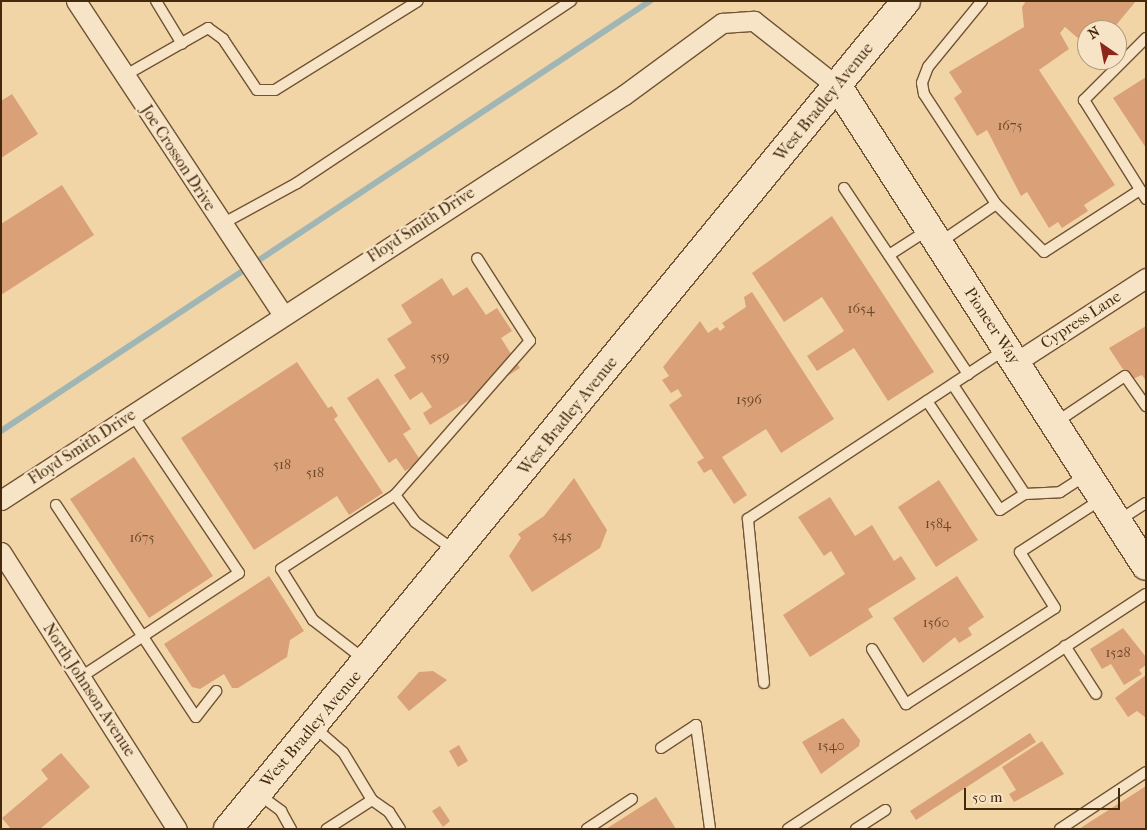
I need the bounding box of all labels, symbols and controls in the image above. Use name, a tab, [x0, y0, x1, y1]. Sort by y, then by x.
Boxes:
north arrow	[1077, 20, 1127, 70]
text: N	[1085, 23, 1103, 43]
street label: West Bradley Avenue	[770, 39, 878, 165]
street label: Joe Crosson Drive	[137, 101, 219, 215]
house number: 1675	[997, 118, 1023, 134]
street label: Floyd Smith Drive	[364, 183, 478, 267]
street label: Pioneer Way	[960, 284, 1024, 368]
street label: Cypress Lane	[1037, 287, 1125, 353]
house number: 1654	[848, 301, 874, 317]
house number: 559	[430, 349, 450, 365]
street label: West Bradley Avenue	[514, 353, 622, 479]
house number: 1596	[736, 392, 762, 408]
street label: Floyd Smith Drive	[25, 405, 139, 489]
house number: 518	[273, 457, 291, 473]
house number: 518	[306, 465, 324, 481]
house number: 1584	[925, 516, 951, 532]
house number: 545	[552, 528, 572, 544]
house number: 1675	[129, 530, 155, 546]
house number: 1560	[923, 615, 949, 631]
street label: North Johnson Avenue	[39, 620, 139, 760]
house number: 1528	[1105, 645, 1131, 661]
street label: West Bradley Avenue	[257, 667, 365, 791]
house number: 1540	[818, 738, 844, 754]
scale bar	[967, 778, 1123, 810]
text: 50 m	[972, 788, 1002, 806]

